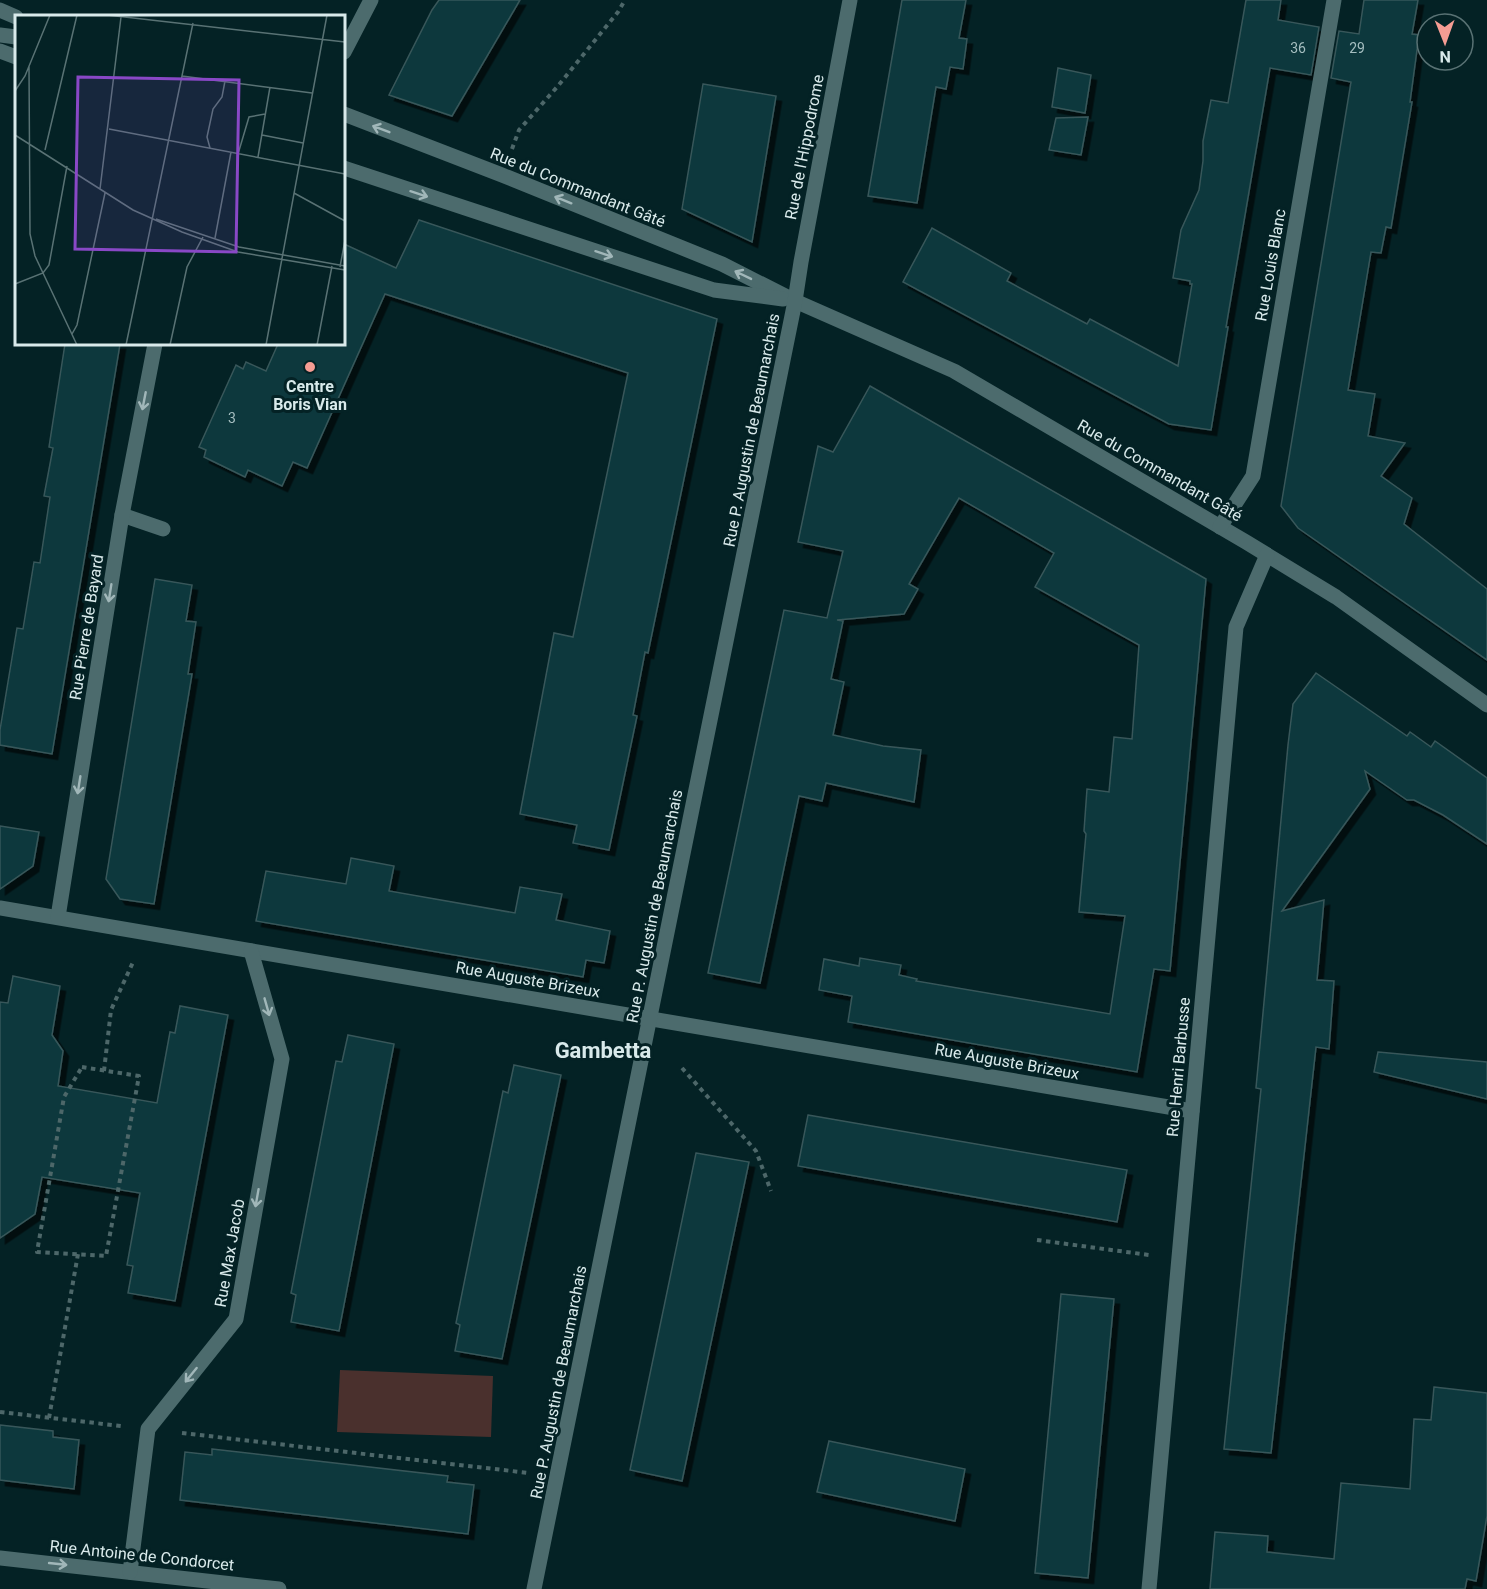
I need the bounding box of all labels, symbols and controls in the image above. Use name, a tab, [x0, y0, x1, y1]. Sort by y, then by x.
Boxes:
north arrow	[1415, 12, 1475, 72]
inset map	[15, 15, 345, 345]
house number: 36	[1290, 40, 1306, 56]
house number: 29	[1349, 40, 1365, 56]
text: N	[1439, 47, 1451, 66]
street label: Rue de l'Hippodrome	[781, 73, 828, 221]
one-way arrow	[372, 123, 391, 134]
street label: Rue du Commandant Gâté	[487, 144, 668, 231]
one-way arrow	[409, 189, 428, 200]
one-way arrow	[554, 194, 573, 205]
street label: Rue Louis Blanc	[1251, 208, 1290, 323]
one-way arrow	[594, 250, 613, 261]
one-way arrow	[734, 268, 752, 280]
street label: Rue P. Augustin de Beaumarchais	[720, 312, 783, 548]
marker: Centre Boris Vian	[303, 360, 317, 374]
place label: Centre Boris Vian	[273, 377, 347, 414]
one-way arrow	[138, 391, 149, 410]
house number: 3	[228, 410, 236, 426]
street label: Rue du Commandant Gâté	[1074, 415, 1246, 525]
street label: Rue Pierre de Bayard	[66, 553, 107, 701]
one-way arrow	[104, 582, 115, 602]
one-way arrow	[74, 775, 85, 795]
street label: Rue P. Augustin de Beaumarchais	[623, 788, 686, 1024]
street label: Rue Auguste Brizeux	[454, 957, 602, 1002]
street label: Rue Henri Barbusse	[1163, 996, 1194, 1138]
one-way arrow	[262, 997, 273, 1016]
district label: Gambetta	[555, 1038, 652, 1063]
street label: Rue Auguste Brizeux	[933, 1039, 1081, 1084]
one-way arrow	[251, 1187, 262, 1207]
street label: Rue Max Jacob	[211, 1197, 248, 1309]
street label: Rue P. Augustin de Beaumarchais	[527, 1264, 590, 1500]
one-way arrow	[185, 1367, 198, 1383]
street label: Rue Antoine de Condorcet	[49, 1536, 235, 1575]
one-way arrow	[48, 1559, 68, 1570]

